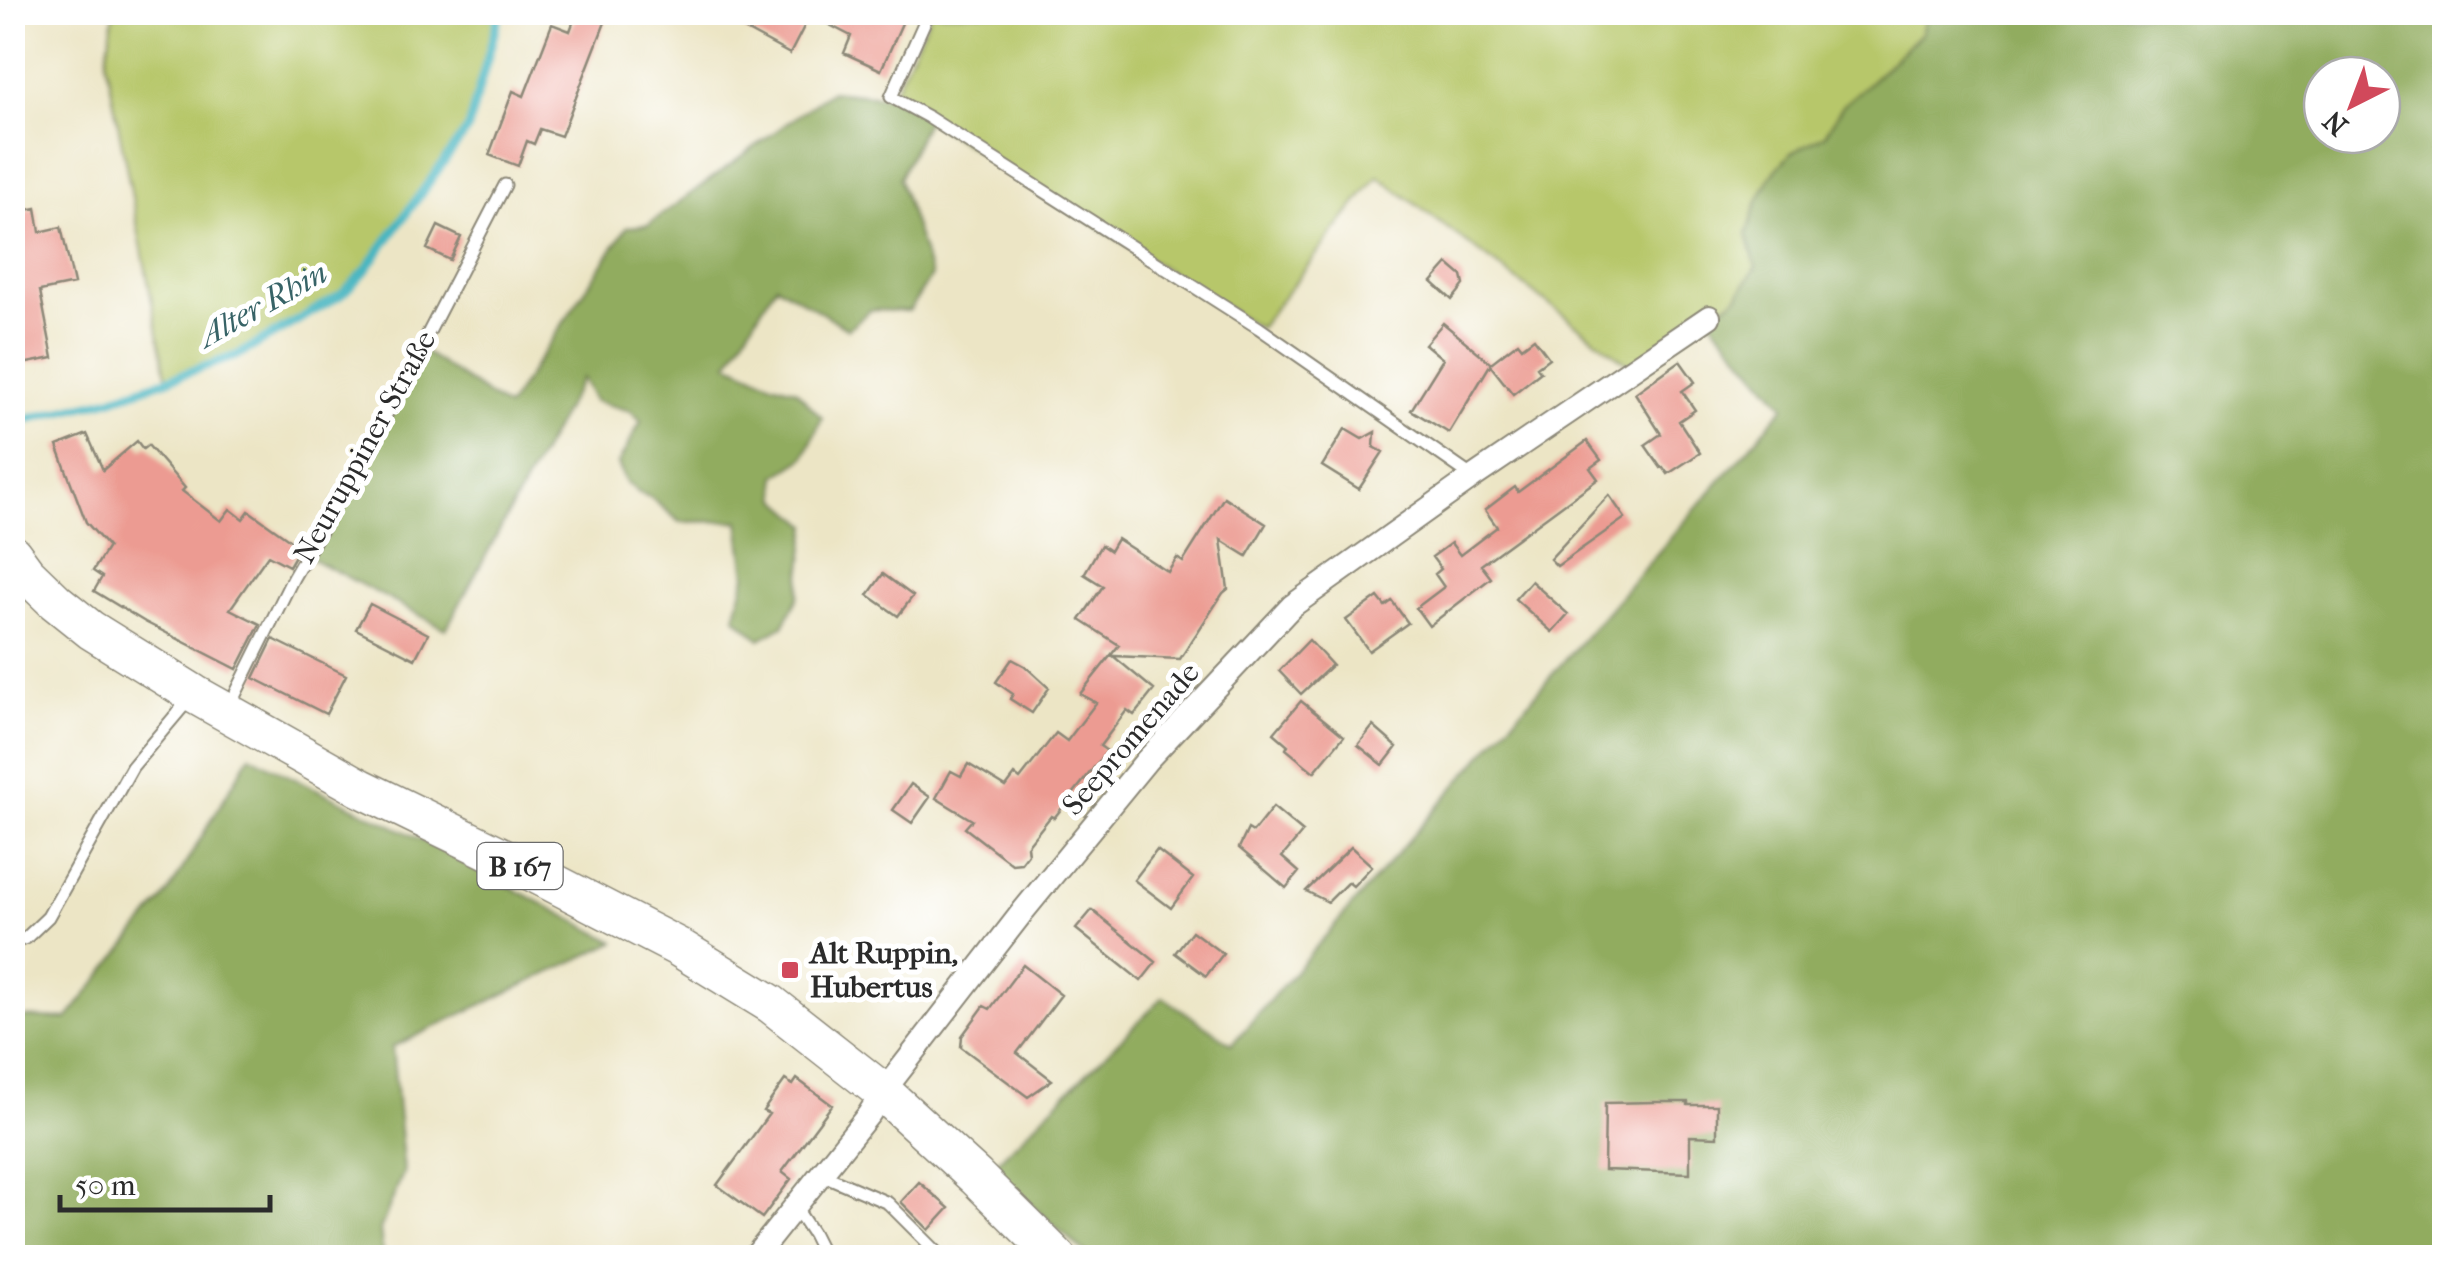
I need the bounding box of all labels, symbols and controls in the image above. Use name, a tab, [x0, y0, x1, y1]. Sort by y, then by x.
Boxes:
north arrow	[2302, 55, 2402, 155]
text: N	[2316, 103, 2355, 143]
water label: Alter Rhin	[189, 254, 333, 356]
street label: Neuruppiner Straße	[287, 324, 444, 569]
street label: Seepromenade	[1055, 655, 1207, 823]
road number: B 167	[478, 843, 562, 889]
place label: Alt Ruppin, Hubertus	[808, 936, 958, 1005]
marker: Alt Ruppin, Hubertus	[779, 959, 801, 981]
scale bar	[60, 1150, 270, 1212]
text: 50 m	[75, 1168, 136, 1203]

